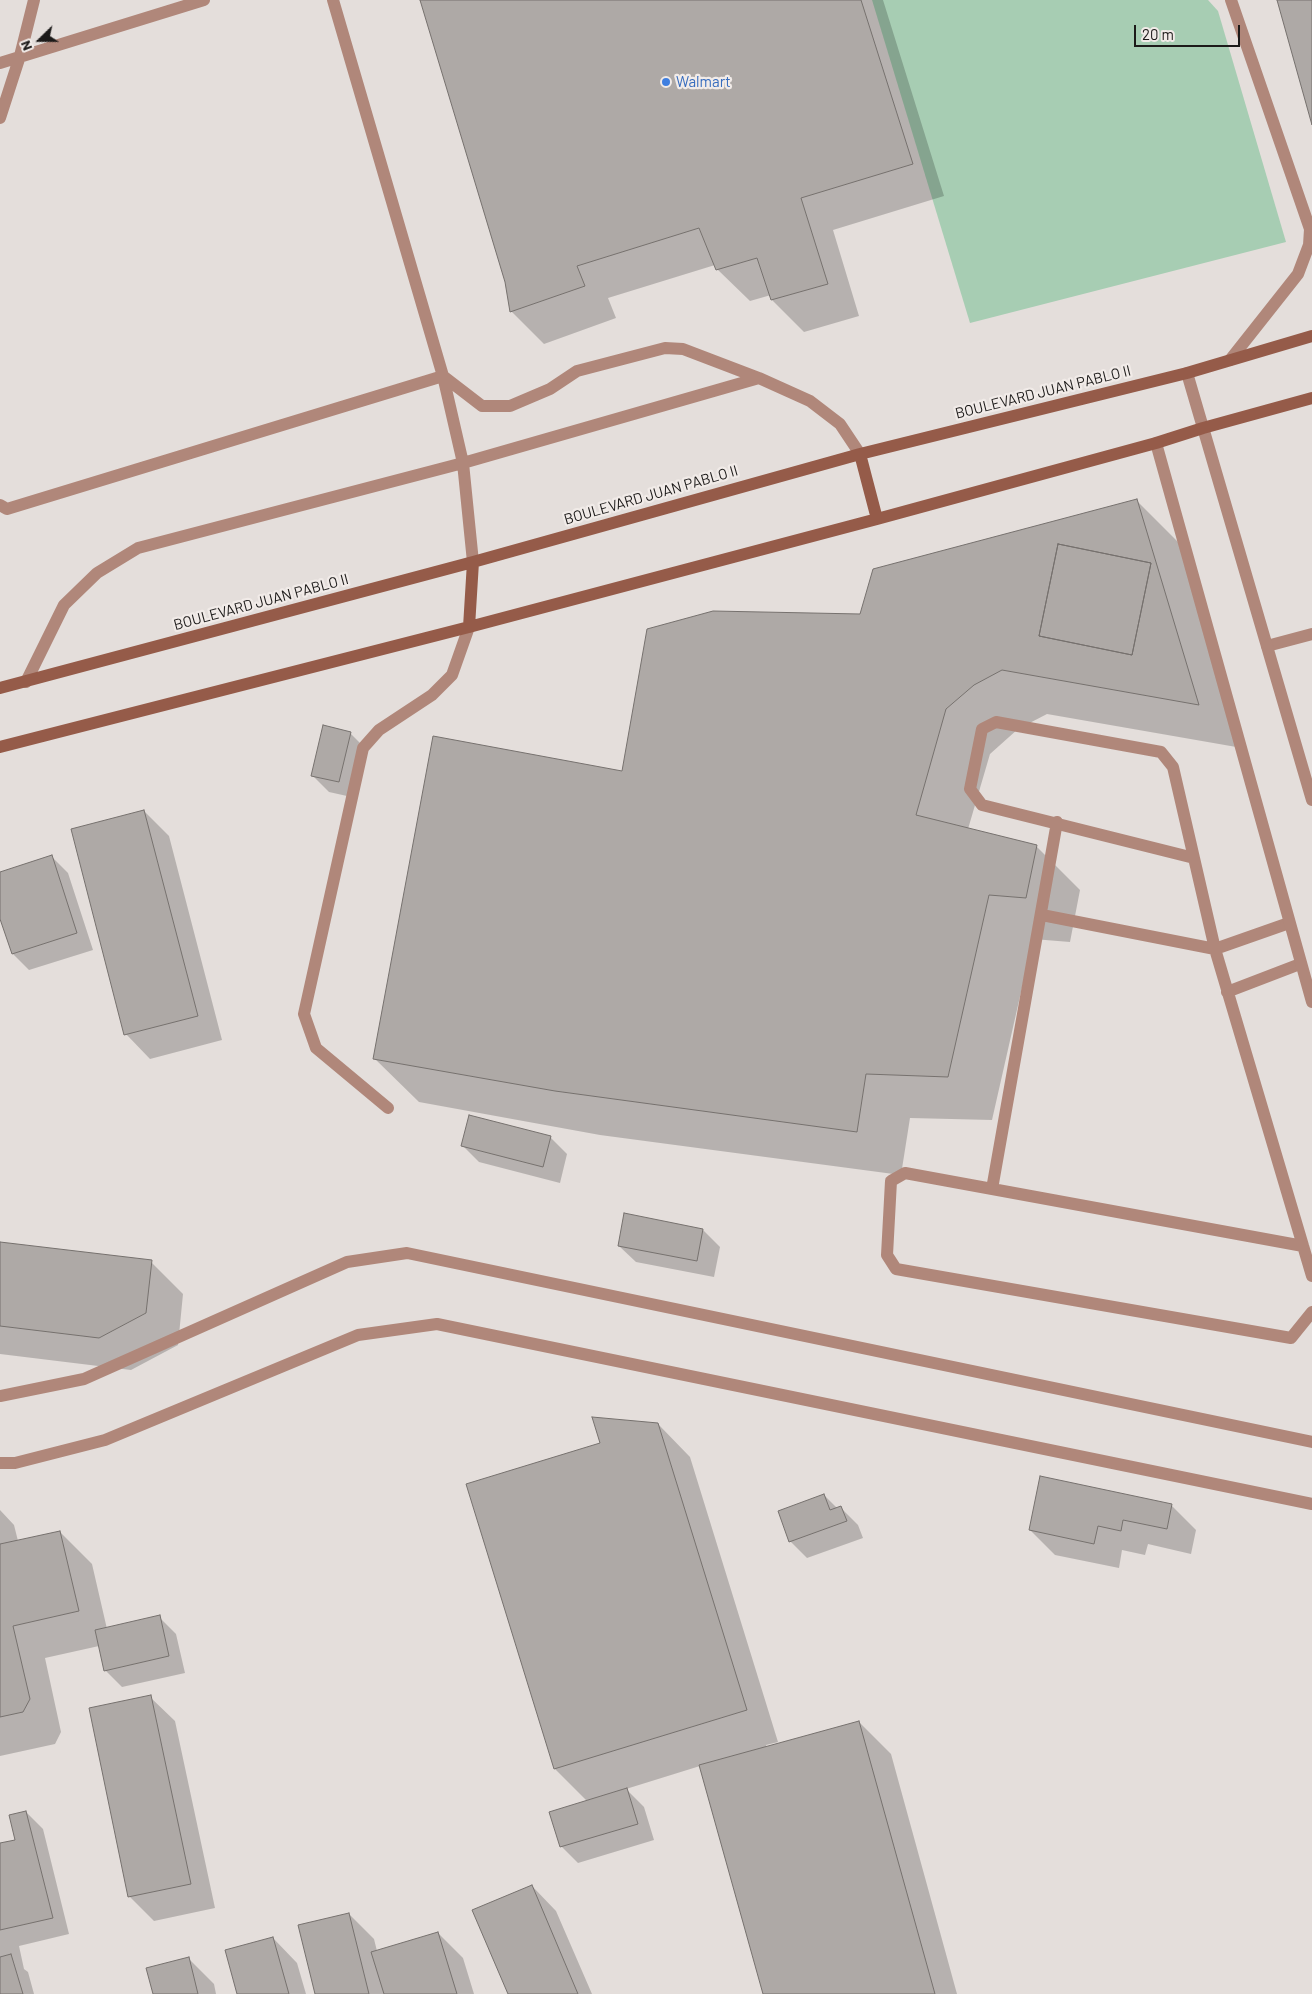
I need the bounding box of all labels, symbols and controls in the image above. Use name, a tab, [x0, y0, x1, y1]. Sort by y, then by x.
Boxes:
north arrow	[15, 15, 65, 65]
scale bar	[1137, 15, 1243, 47]
text: 20 m	[1142, 25, 1174, 43]
text: N	[16, 38, 35, 53]
place label: Walmart	[676, 73, 731, 91]
marker: Walmart	[660, 76, 672, 88]
street label: BOULEVARD JUAN PABLO II	[953, 361, 1133, 423]
street label: BOULEVARD JUAN PABLO II	[562, 461, 740, 529]
street label: BOULEVARD JUAN PABLO II	[172, 570, 350, 634]

